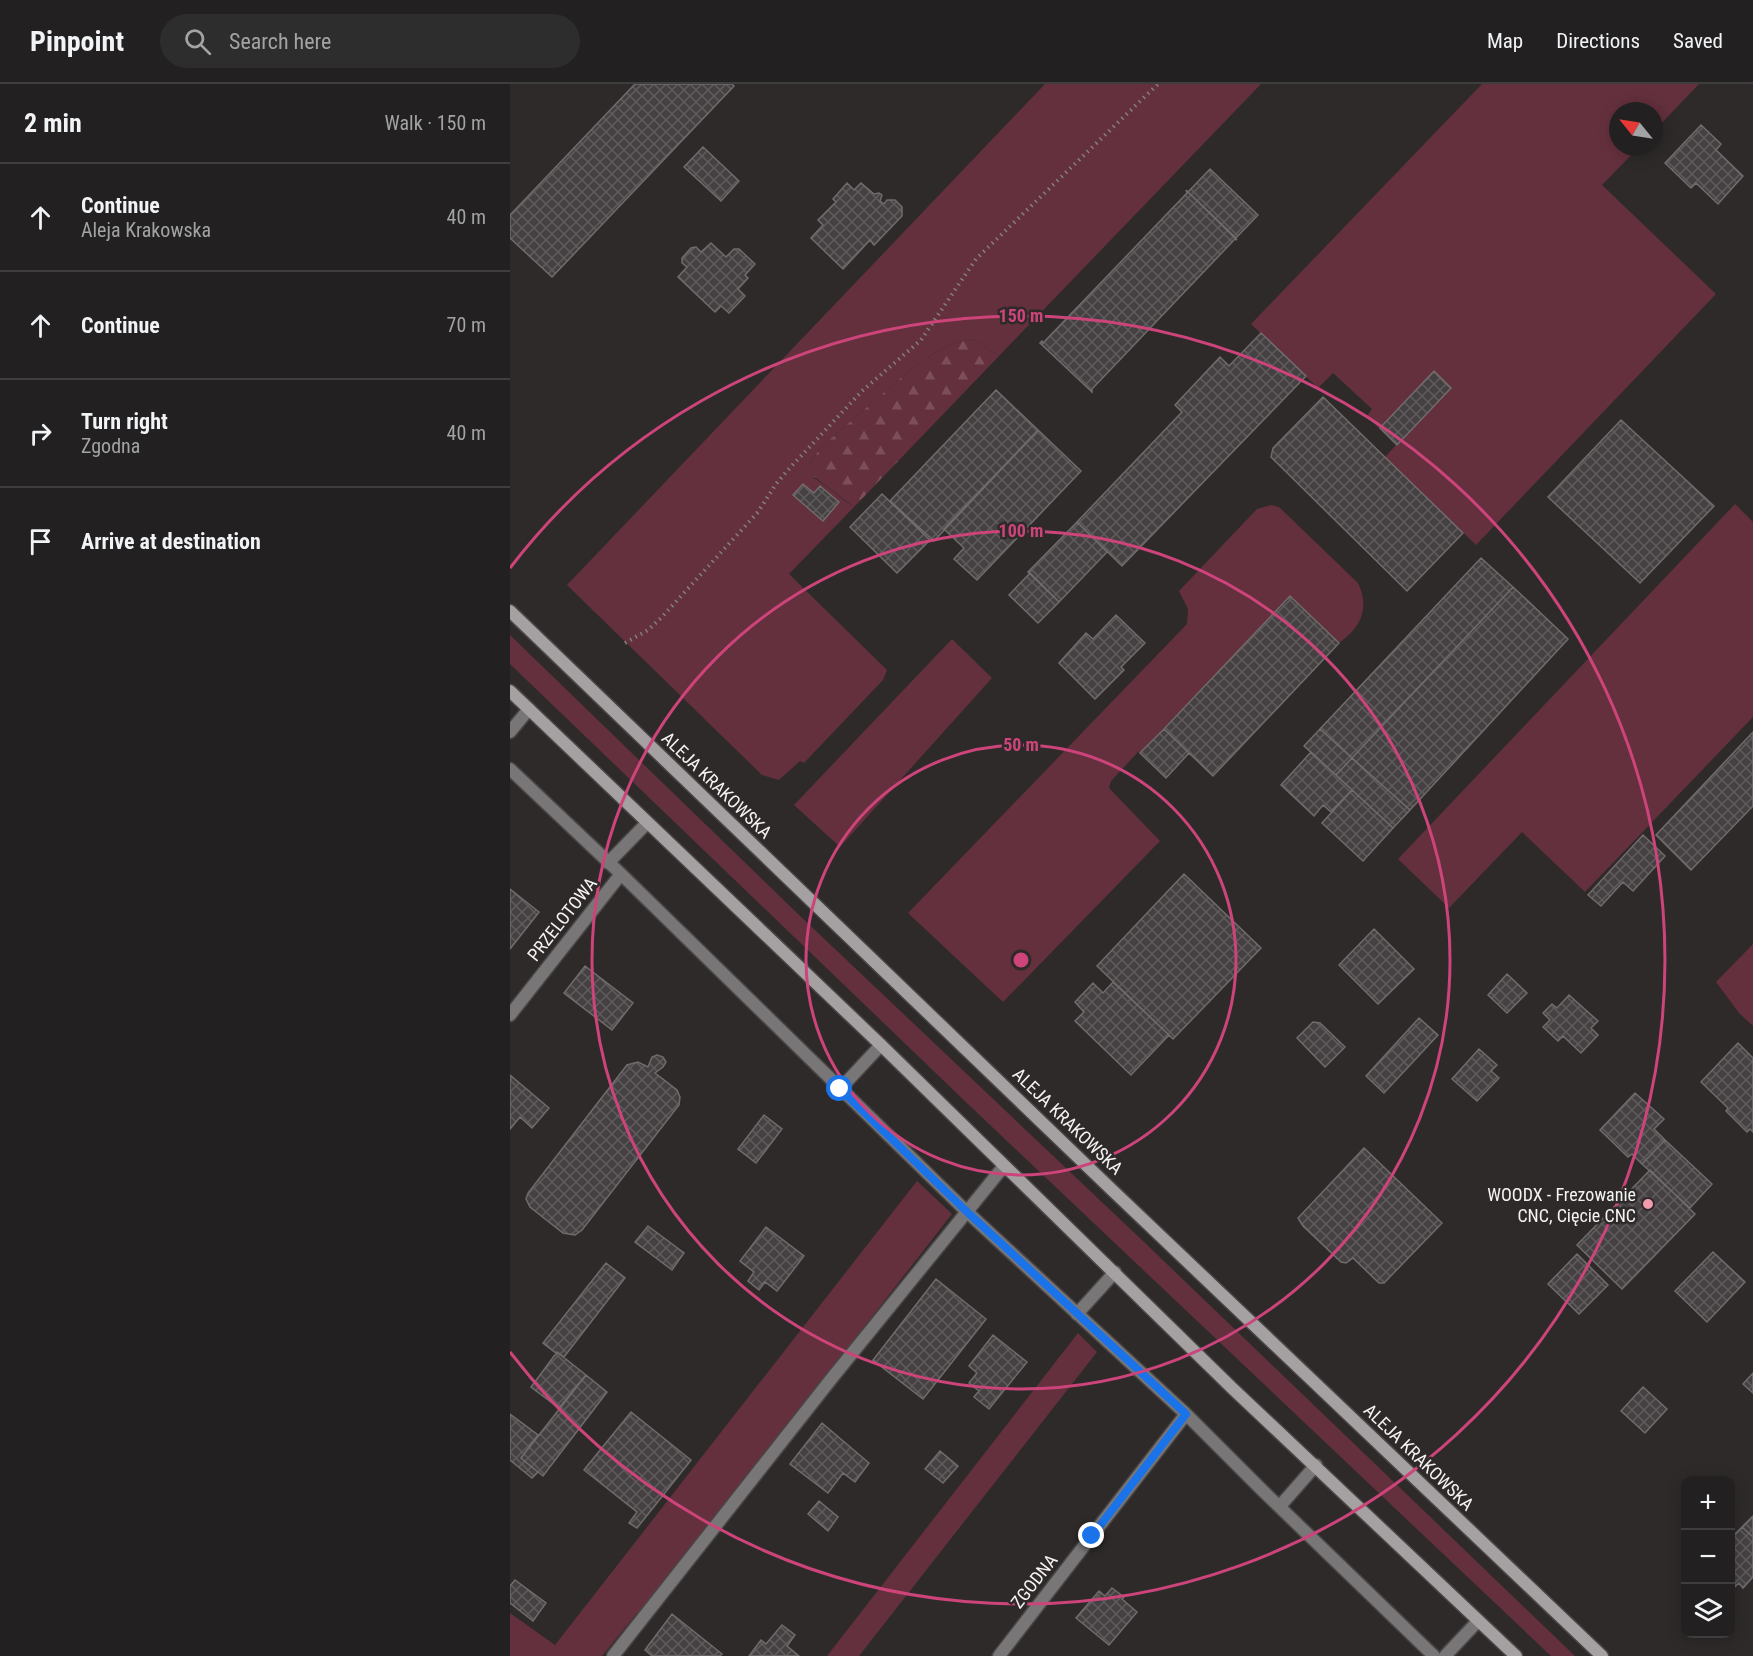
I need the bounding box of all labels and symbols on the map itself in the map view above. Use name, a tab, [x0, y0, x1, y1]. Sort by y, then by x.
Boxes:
north arrow	[1609, 102, 1663, 156]
text: 150 m	[999, 305, 1043, 326]
text: 100 m	[999, 520, 1043, 541]
street label: ALEJA KRAKOWSKA	[658, 727, 777, 843]
text: 50 m	[1003, 734, 1039, 755]
street label: PRZELOTOWA	[523, 873, 601, 965]
centre of rings	[1011, 950, 1031, 970]
street label: ALEJA KRAKOWSKA	[1009, 1063, 1128, 1179]
route start	[826, 1075, 852, 1101]
place label: WOODX - Frezowanie CNC, Cięcie CNC	[1487, 1184, 1636, 1226]
marker: WOODX - Frezowanie CNC, Cięcie CNC	[1641, 1197, 1655, 1211]
street label: ALEJA KRAKOWSKA	[1360, 1399, 1479, 1515]
route end	[1078, 1522, 1104, 1548]
street label: ZGODNA	[1006, 1549, 1062, 1612]

